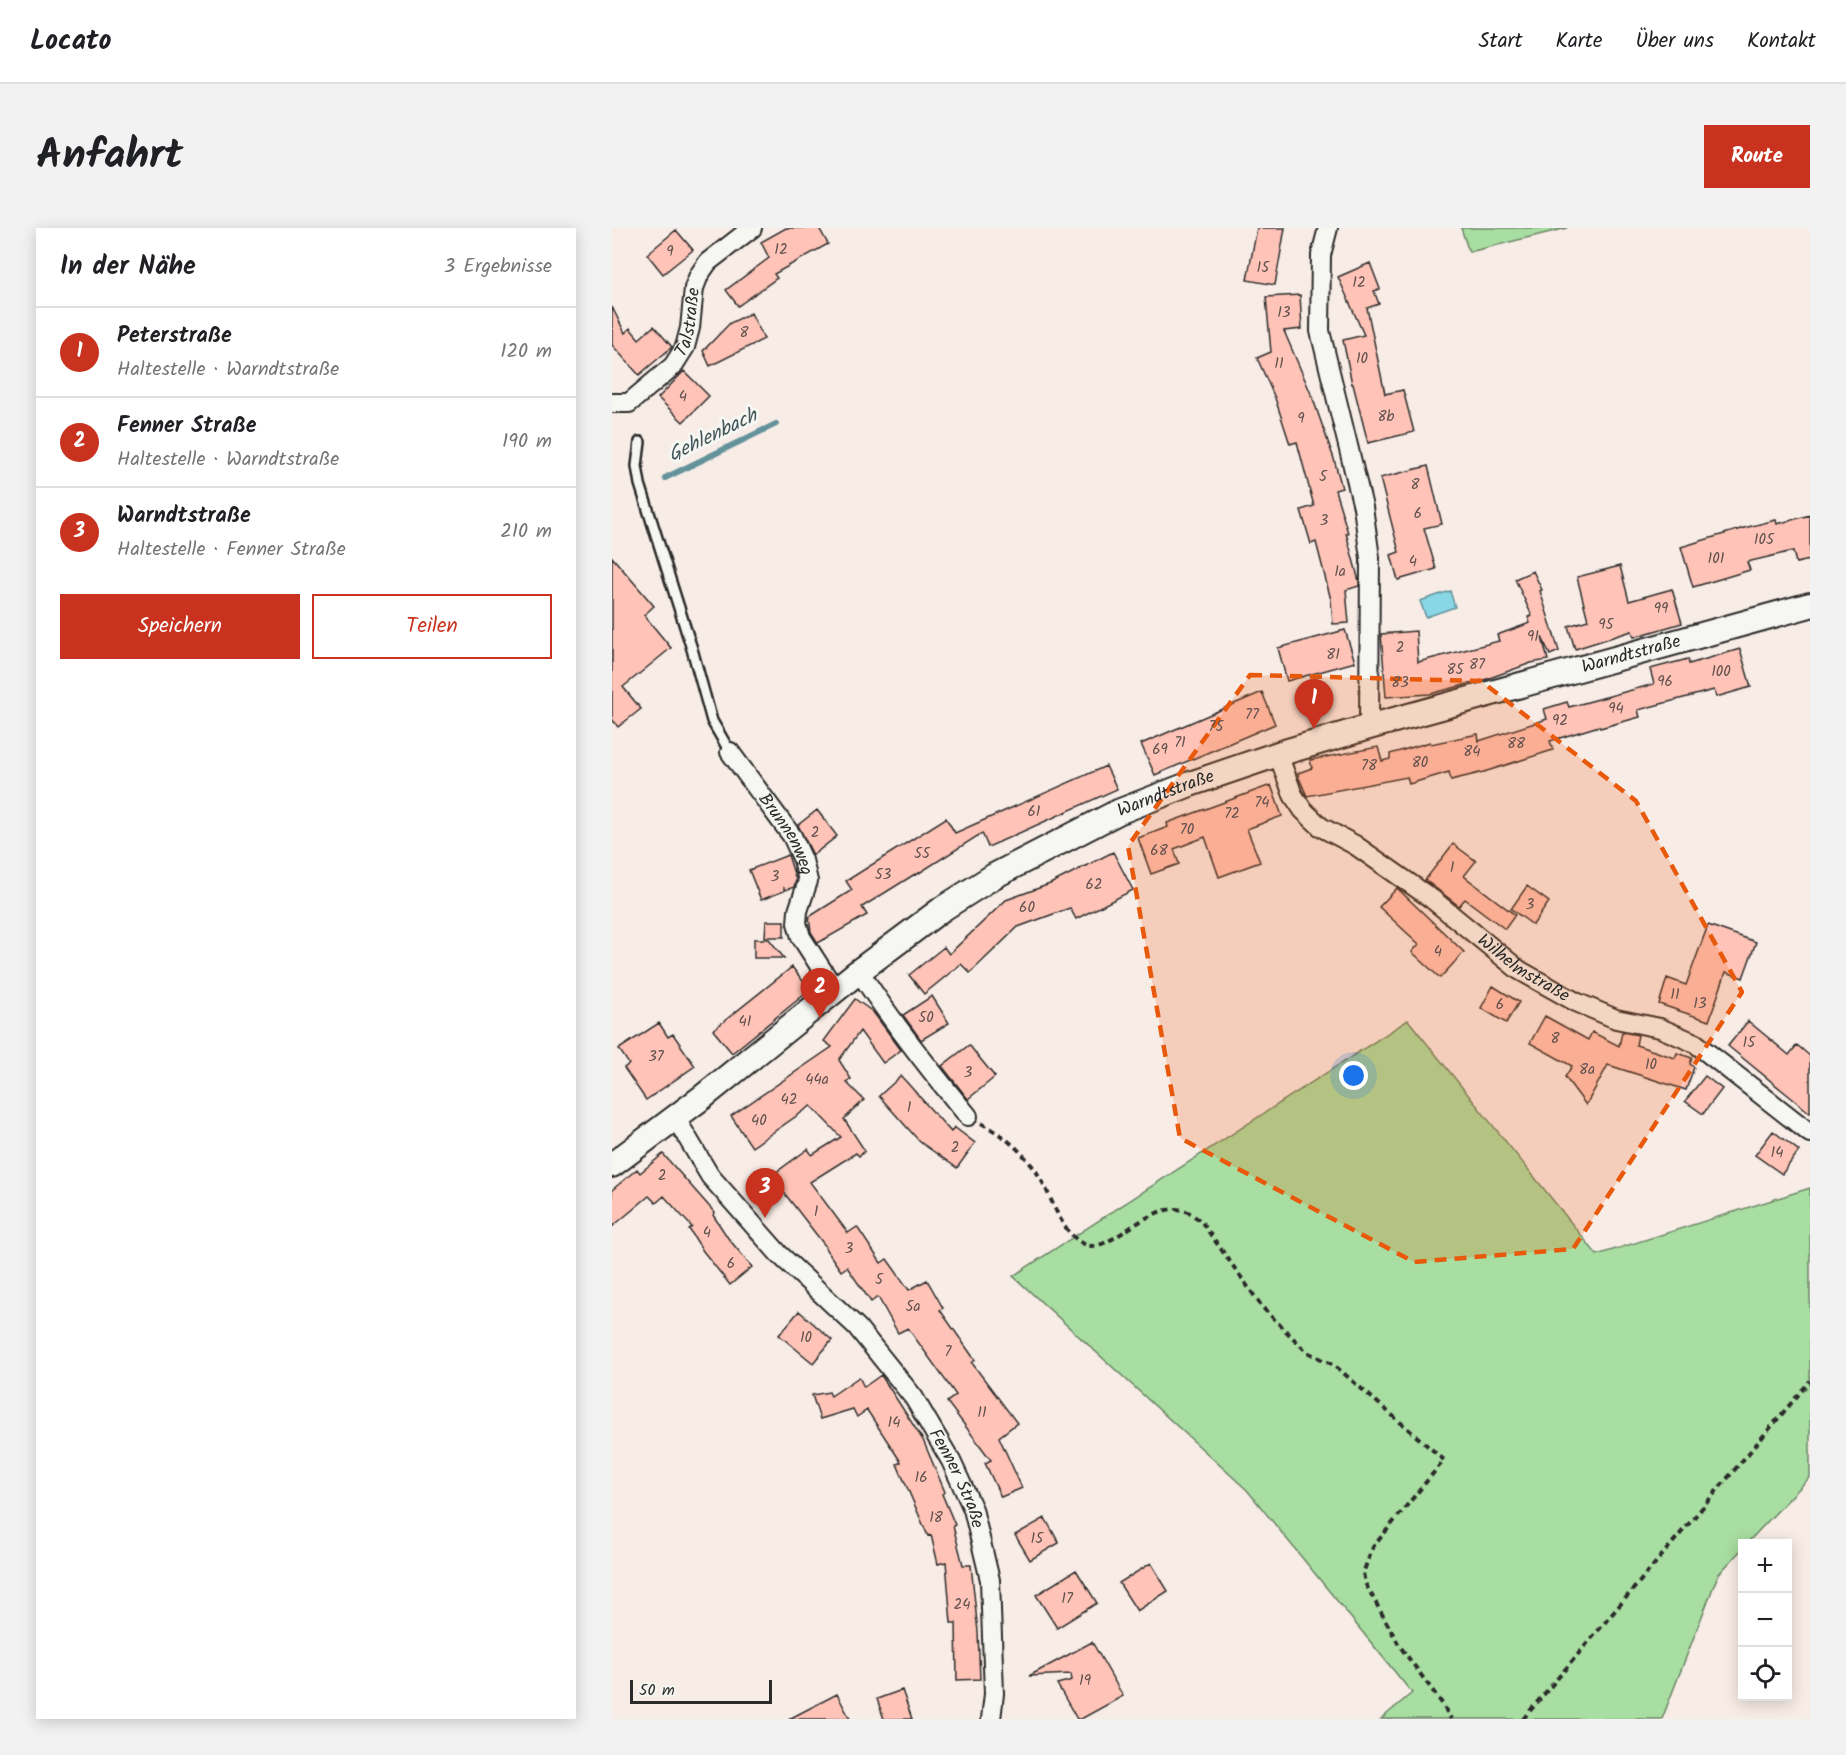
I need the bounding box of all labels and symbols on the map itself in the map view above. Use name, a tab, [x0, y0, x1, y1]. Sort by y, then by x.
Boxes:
house number: 12	[774, 238, 788, 262]
house number: 9	[666, 240, 674, 264]
house number: 15	[1257, 256, 1270, 280]
house number: 12	[1352, 271, 1366, 295]
street label: Talstraße	[667, 286, 708, 363]
house number: 13	[1277, 301, 1291, 325]
house number: 8	[739, 321, 749, 345]
house number: 10	[1356, 347, 1369, 371]
house number: 11	[1274, 352, 1284, 376]
house number: 4	[679, 385, 687, 409]
water label: Gehlenbach	[663, 400, 765, 471]
house number: 8b	[1378, 405, 1395, 429]
house number: 9	[1297, 407, 1305, 431]
house number: 5	[1319, 465, 1328, 489]
house number: 8	[1410, 473, 1420, 497]
house number: 6	[1414, 502, 1422, 526]
house number: 3	[1320, 509, 1329, 533]
house number: 105	[1754, 528, 1775, 552]
house number: 101	[1708, 547, 1725, 571]
house number: 4	[1409, 550, 1417, 574]
house number: 1a	[1334, 560, 1346, 584]
house number: 99	[1654, 597, 1669, 621]
house number: 95	[1598, 613, 1615, 637]
house number: 91	[1527, 625, 1539, 649]
street label: Warndtstraße	[1578, 627, 1684, 682]
house number: 2	[1396, 636, 1404, 660]
house number: 81	[1326, 643, 1340, 667]
house number: 87	[1469, 653, 1486, 677]
house number: 85	[1446, 658, 1464, 682]
house number: 100	[1711, 660, 1731, 684]
house number: 96	[1657, 670, 1673, 694]
house number: 83	[1391, 671, 1409, 695]
pin: 1	[1294, 680, 1334, 729]
house number: 94	[1608, 697, 1624, 721]
house number: 77	[1245, 703, 1260, 727]
house number: 92	[1552, 709, 1568, 733]
house number: 75	[1209, 715, 1224, 739]
house number: 71	[1174, 731, 1186, 755]
house number: 88	[1507, 732, 1526, 756]
house number: 69	[1152, 738, 1169, 762]
house number: 84	[1463, 740, 1481, 764]
house number: 80	[1412, 751, 1429, 775]
house number: 78	[1361, 754, 1378, 778]
street label: Warndtstraße	[1113, 762, 1218, 825]
street label: Brunnenweg	[750, 787, 821, 878]
house number: 74	[1254, 791, 1270, 815]
house number: 61	[1027, 800, 1041, 824]
house number: 72	[1224, 802, 1240, 826]
house number: 70	[1180, 818, 1195, 842]
house number: 2	[811, 821, 819, 845]
house number: 68	[1150, 839, 1169, 863]
house number: 55	[914, 842, 931, 866]
house number: 1	[1450, 856, 1455, 880]
house number: 53	[875, 863, 892, 887]
house number: 3	[771, 865, 780, 889]
house number: 62	[1085, 873, 1103, 897]
house number: 3	[1526, 893, 1535, 917]
house number: 60	[1019, 896, 1035, 920]
street label: Wilhelmstraße	[1471, 927, 1575, 1010]
house number: 4	[1434, 940, 1442, 964]
pin: 2	[800, 968, 840, 1018]
house number: 11	[1670, 983, 1680, 1007]
house number: 13	[1693, 992, 1707, 1016]
house number: 6	[1496, 993, 1504, 1017]
house number: 50	[918, 1006, 934, 1030]
house number: 41	[739, 1010, 752, 1034]
house number: 8	[1550, 1027, 1560, 1051]
house number: 15	[1743, 1031, 1756, 1055]
house number: 37	[648, 1045, 665, 1069]
house number: 10	[1645, 1053, 1658, 1077]
house number: 8a	[1579, 1058, 1595, 1082]
house number: 3	[964, 1061, 973, 1085]
your location	[1339, 1061, 1368, 1090]
house number: 44a	[805, 1068, 829, 1092]
house number: 42	[781, 1088, 797, 1112]
house number: 1	[907, 1096, 912, 1120]
house number: 40	[751, 1109, 767, 1133]
house number: 2	[951, 1136, 959, 1160]
house number: 14	[1771, 1141, 1783, 1165]
house number: 2	[658, 1164, 666, 1188]
pin: 3	[746, 1168, 784, 1218]
house number: 1	[814, 1200, 819, 1224]
house number: 4	[703, 1221, 711, 1245]
house number: 3	[845, 1237, 854, 1261]
house number: 6	[727, 1252, 735, 1276]
house number: 5	[875, 1268, 884, 1292]
house number: 5a	[905, 1295, 921, 1319]
house number: 10	[800, 1326, 813, 1350]
house number: 7	[945, 1340, 953, 1364]
house number: 11	[977, 1401, 987, 1425]
house number: 14	[888, 1411, 900, 1435]
street label: Fenner Straße	[921, 1423, 992, 1531]
house number: 16	[914, 1466, 928, 1490]
house number: 18	[929, 1506, 944, 1530]
house number: 15	[1031, 1527, 1044, 1551]
house number: 17	[1061, 1587, 1074, 1611]
house number: 24	[954, 1593, 970, 1617]
house number: 19	[1079, 1669, 1092, 1693]
scale bar	[630, 1677, 772, 1704]

